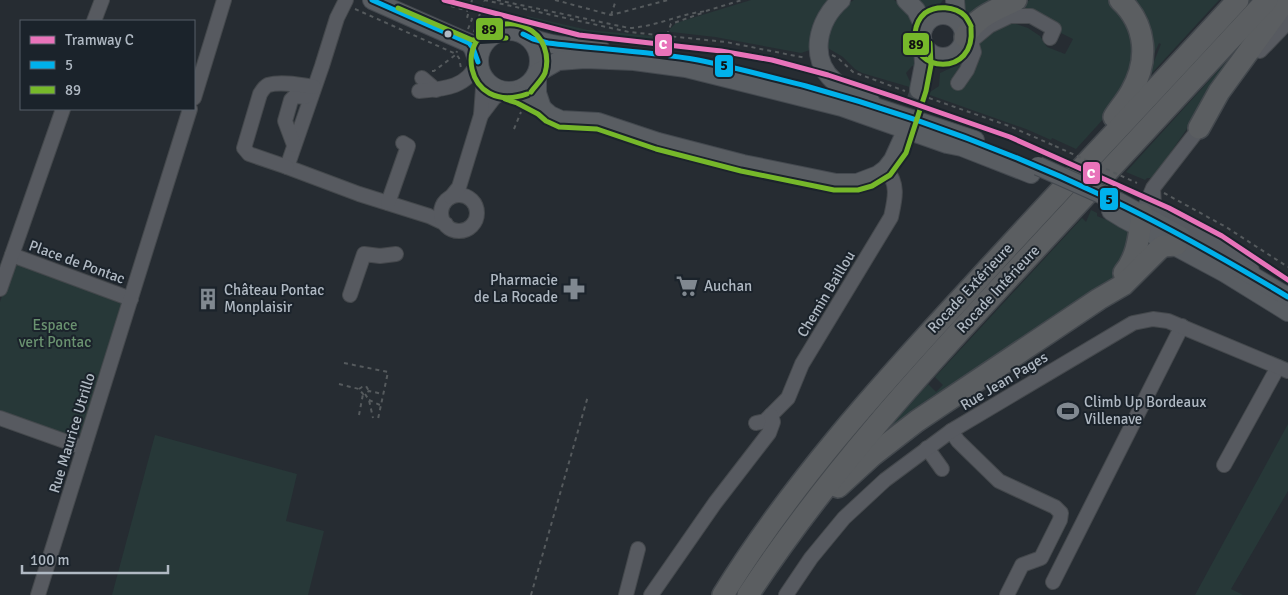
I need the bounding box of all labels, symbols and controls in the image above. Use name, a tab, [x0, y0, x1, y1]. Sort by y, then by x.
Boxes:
line badge: 89	[475, 17, 504, 41]
legend	[20, 20, 195, 110]
text: 89	[481, 21, 497, 38]
unlabelled marker	[443, 29, 453, 39]
text: Tramway C	[65, 31, 134, 49]
line badge: 89	[902, 32, 930, 56]
line badge: C	[654, 33, 673, 57]
text: C	[659, 36, 668, 53]
text: 89	[908, 36, 924, 53]
line badge: 5	[714, 54, 734, 78]
text: 5	[65, 56, 73, 74]
text: 5	[720, 57, 728, 74]
text: 89	[65, 81, 81, 99]
line badge: C	[1082, 161, 1101, 185]
text: C	[1087, 165, 1096, 182]
line badge: 5	[1099, 187, 1119, 211]
text: 5	[1105, 191, 1113, 208]
street label: Place de Pontac	[26, 236, 128, 288]
street label: Rocade Extérieure	[924, 239, 1016, 337]
street label: Rocade Intérieure	[953, 241, 1043, 337]
street label: Chemin Baillou	[793, 248, 859, 340]
place label: Pharmacie de La Rocade	[474, 271, 558, 306]
supermarket icon: Auchan	[674, 273, 700, 299]
pharmacy icon: Pharmacie de La Rocade	[561, 276, 587, 302]
place label: Auchan	[704, 277, 752, 295]
place label: Château Pontac Monplaisir	[224, 281, 324, 316]
building icon: Château Pontac Monplaisir	[195, 286, 221, 312]
park label: Espace vert Pontac	[19, 316, 91, 351]
street label: Rue Jean Pages	[957, 348, 1051, 414]
street label: Rue Maurice Utrillo	[45, 371, 99, 495]
place label: Climb Up Bordeaux Villenave	[1084, 393, 1206, 428]
sports icon: Climb Up Bordeaux Villenave	[1055, 398, 1081, 424]
scale bar	[22, 542, 169, 574]
text: 100 m	[30, 551, 70, 569]

